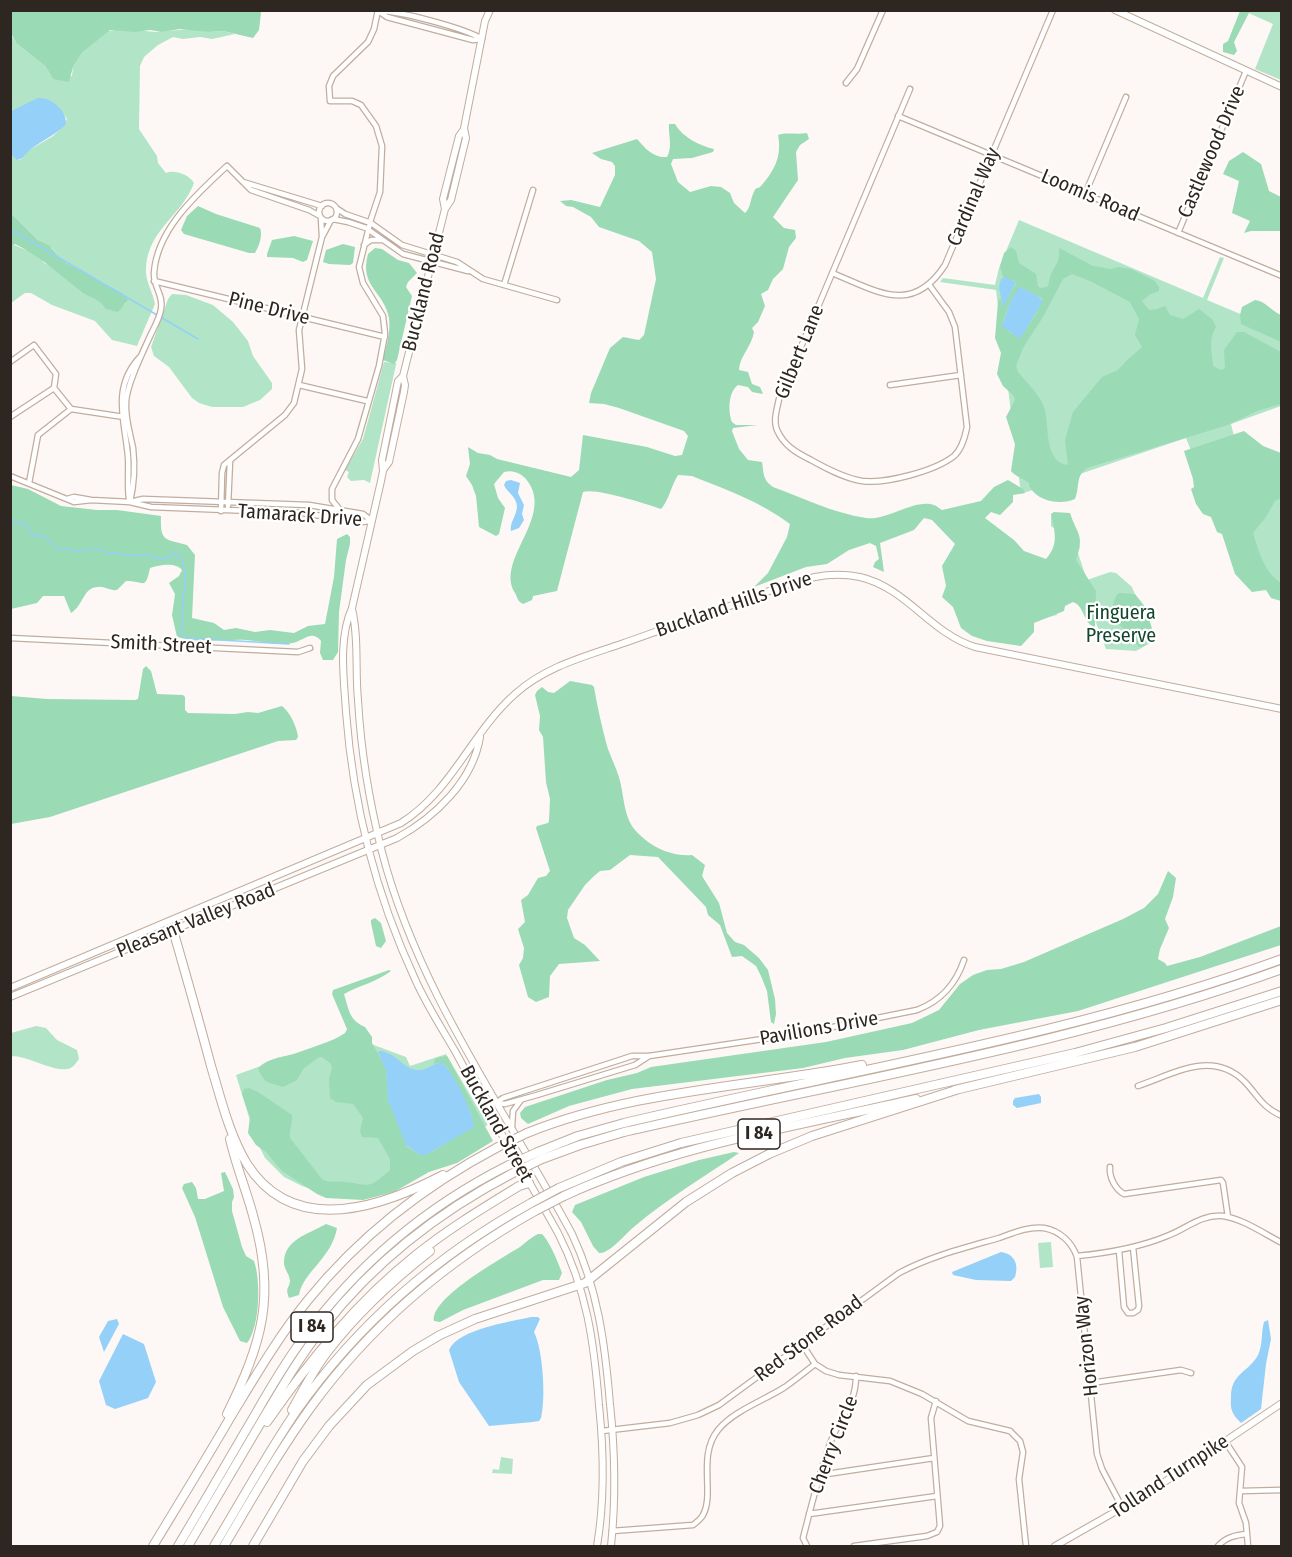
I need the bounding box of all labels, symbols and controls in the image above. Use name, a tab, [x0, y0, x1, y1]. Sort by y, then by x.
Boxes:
street label: Castlewood Drive	[1173, 82, 1251, 222]
street label: Cardinal Way	[942, 144, 1006, 250]
street label: Loomis Road	[1037, 165, 1143, 227]
street label: Buckland Road	[398, 230, 450, 354]
street label: Pine Drive	[226, 287, 312, 331]
street label: Gilbert Lane	[770, 301, 830, 403]
street label: Tamarack Drive	[237, 500, 363, 532]
street label: Buckland Hills Drive	[653, 567, 815, 643]
park label: Finguera Preserve	[1086, 601, 1156, 648]
street label: Smith Street	[110, 630, 212, 660]
street label: Pleasant Valley Road	[113, 878, 279, 964]
street label: Pavilions Drive	[758, 1007, 880, 1051]
street label: Buckland Street	[454, 1062, 538, 1186]
road number: I 84	[738, 1119, 780, 1149]
street label: Red Stone Road	[750, 1291, 868, 1387]
street label: Horizon Way	[1070, 1295, 1104, 1397]
road number: I 84	[291, 1312, 333, 1342]
street label: Cherry Circle	[804, 1393, 864, 1497]
street label: Tolland Turnpike	[1106, 1430, 1234, 1524]

